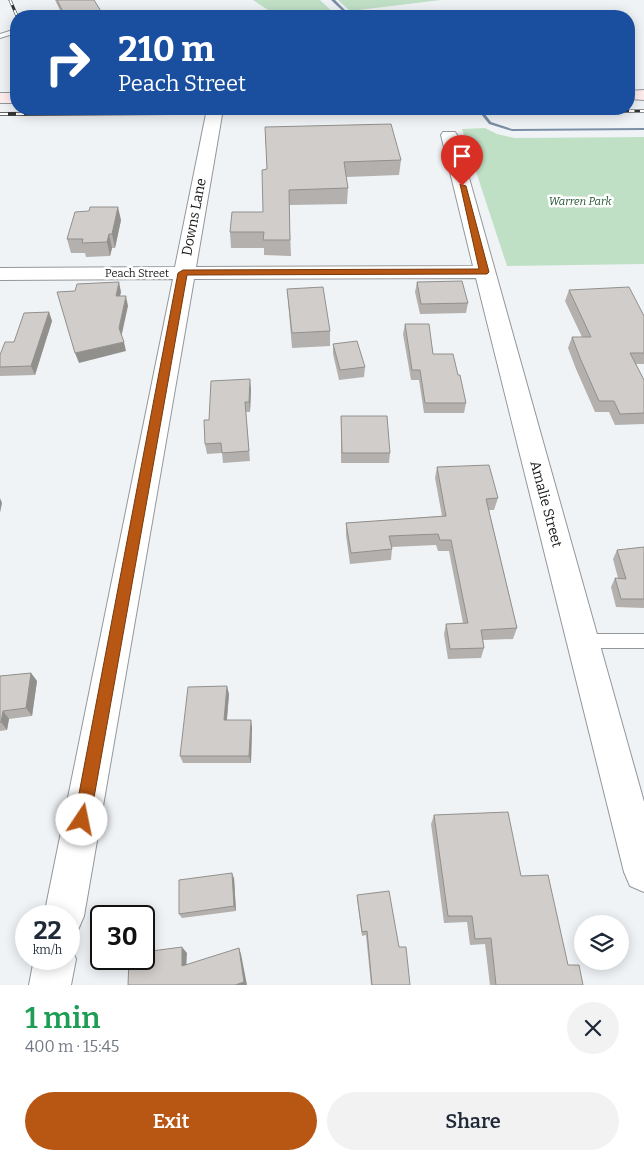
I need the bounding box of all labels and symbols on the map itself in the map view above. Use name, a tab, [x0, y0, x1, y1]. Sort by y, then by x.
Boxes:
pin	[441, 135, 483, 186]
street label: Downs Lane	[178, 177, 210, 257]
park label: Warren Park	[549, 195, 612, 208]
street label: Peach Street	[105, 267, 169, 280]
street label: Amalie Street	[526, 459, 566, 549]
position arrow	[55, 793, 107, 845]
speed limit sign: 30	[90, 905, 155, 970]

